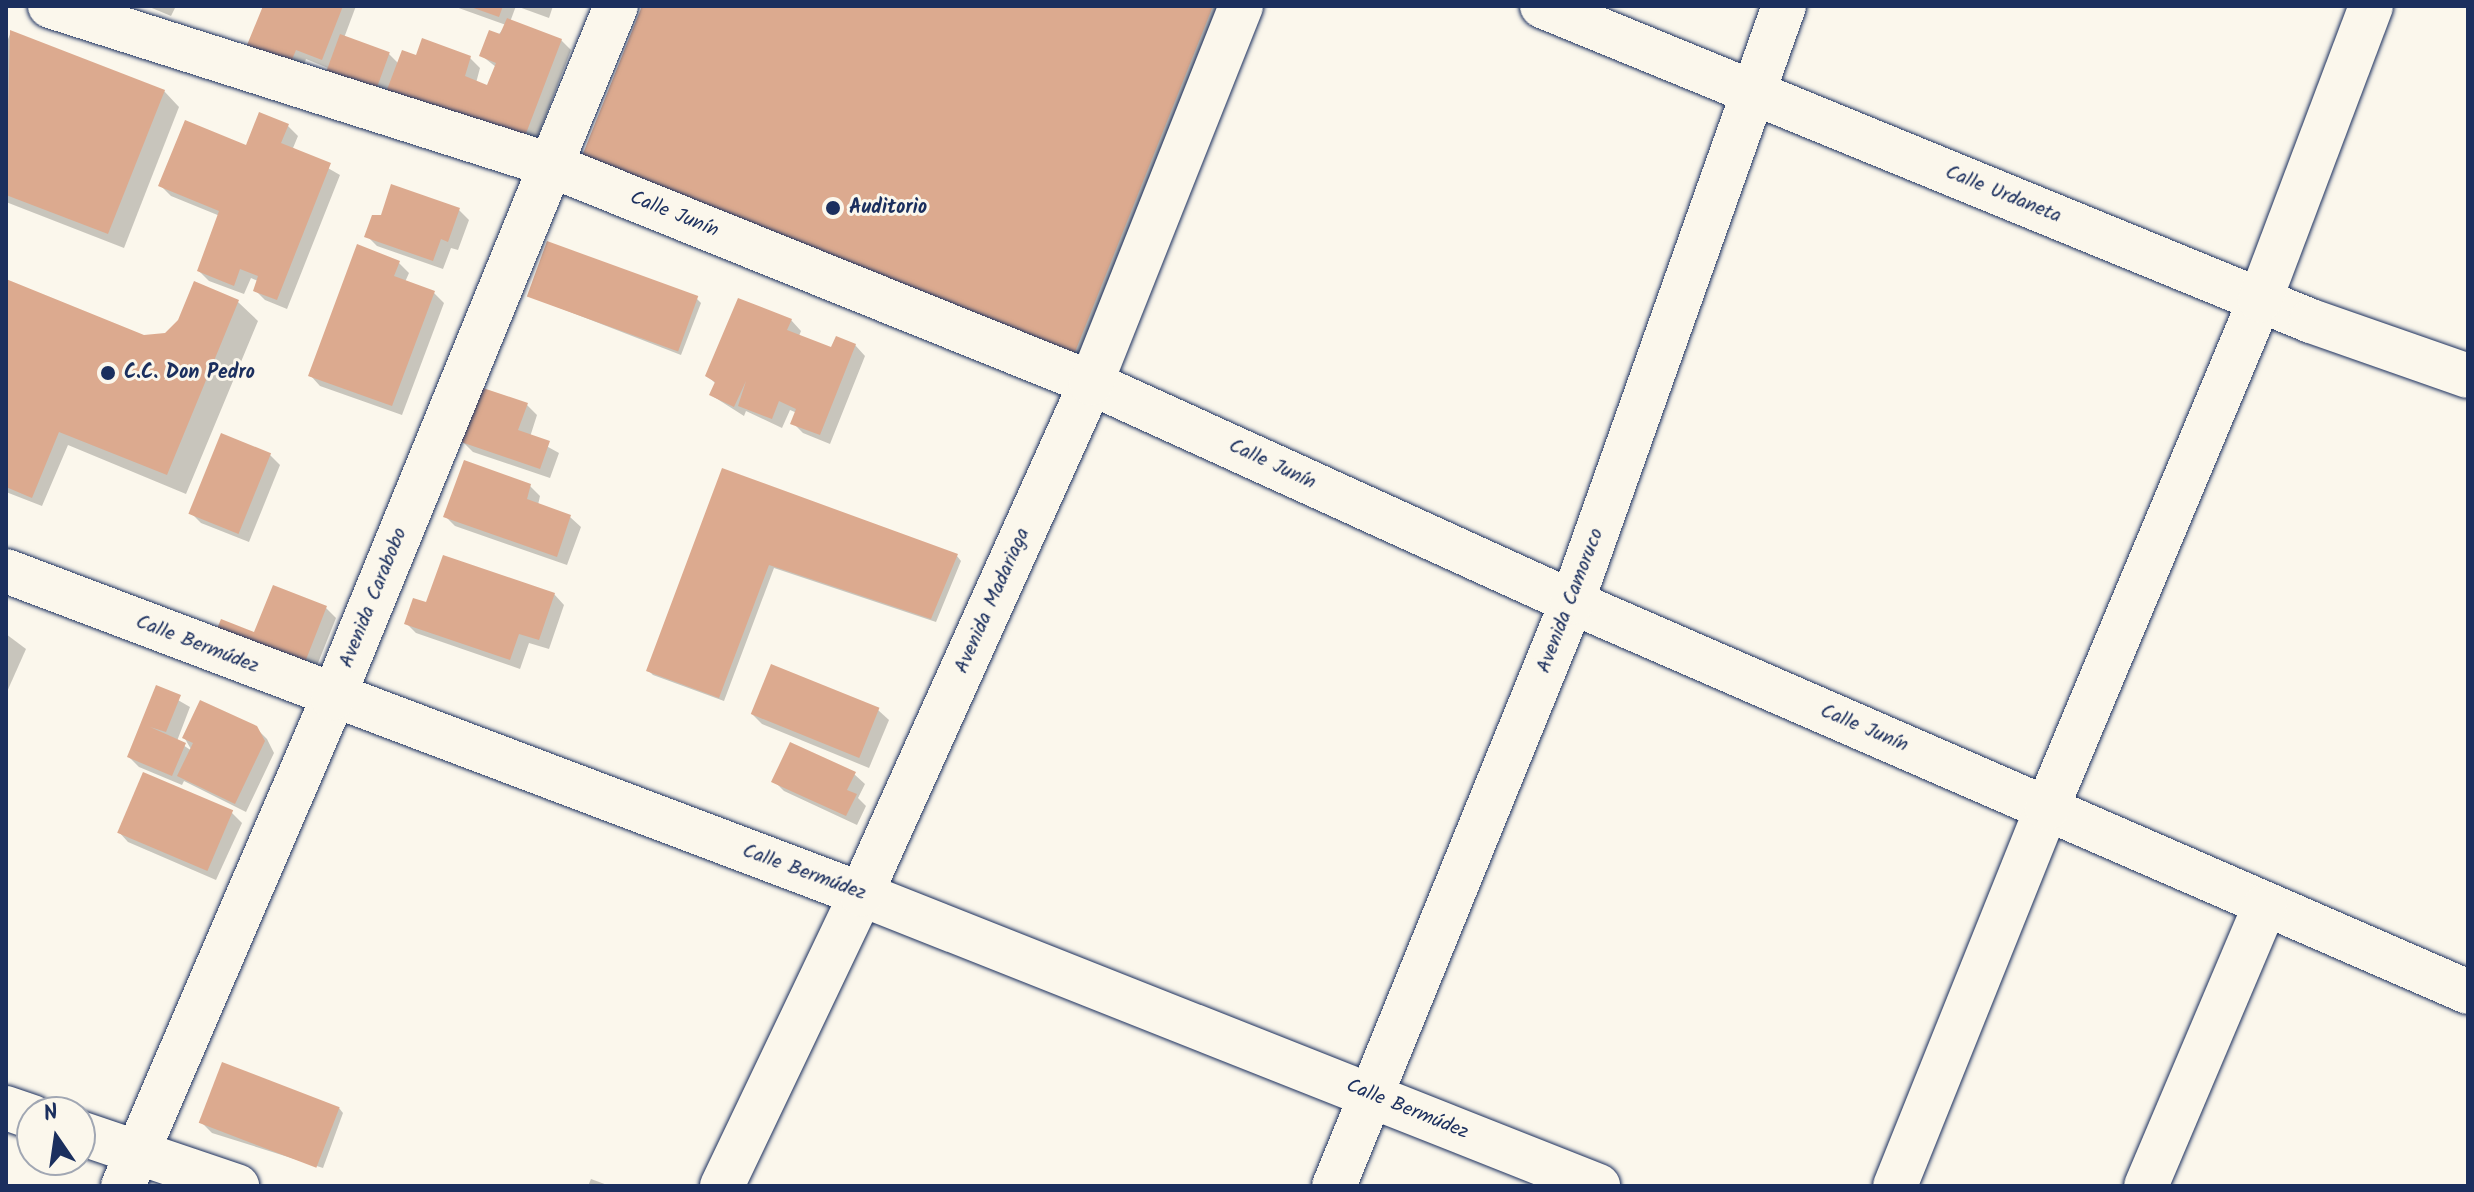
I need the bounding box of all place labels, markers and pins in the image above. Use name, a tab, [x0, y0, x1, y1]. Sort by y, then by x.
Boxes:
place label: Auditorio	[849, 196, 927, 220]
marker: Auditorio	[824, 199, 842, 217]
place label: C.C. Don Pedro	[124, 361, 255, 385]
marker: C.C. Don Pedro	[99, 364, 117, 382]

